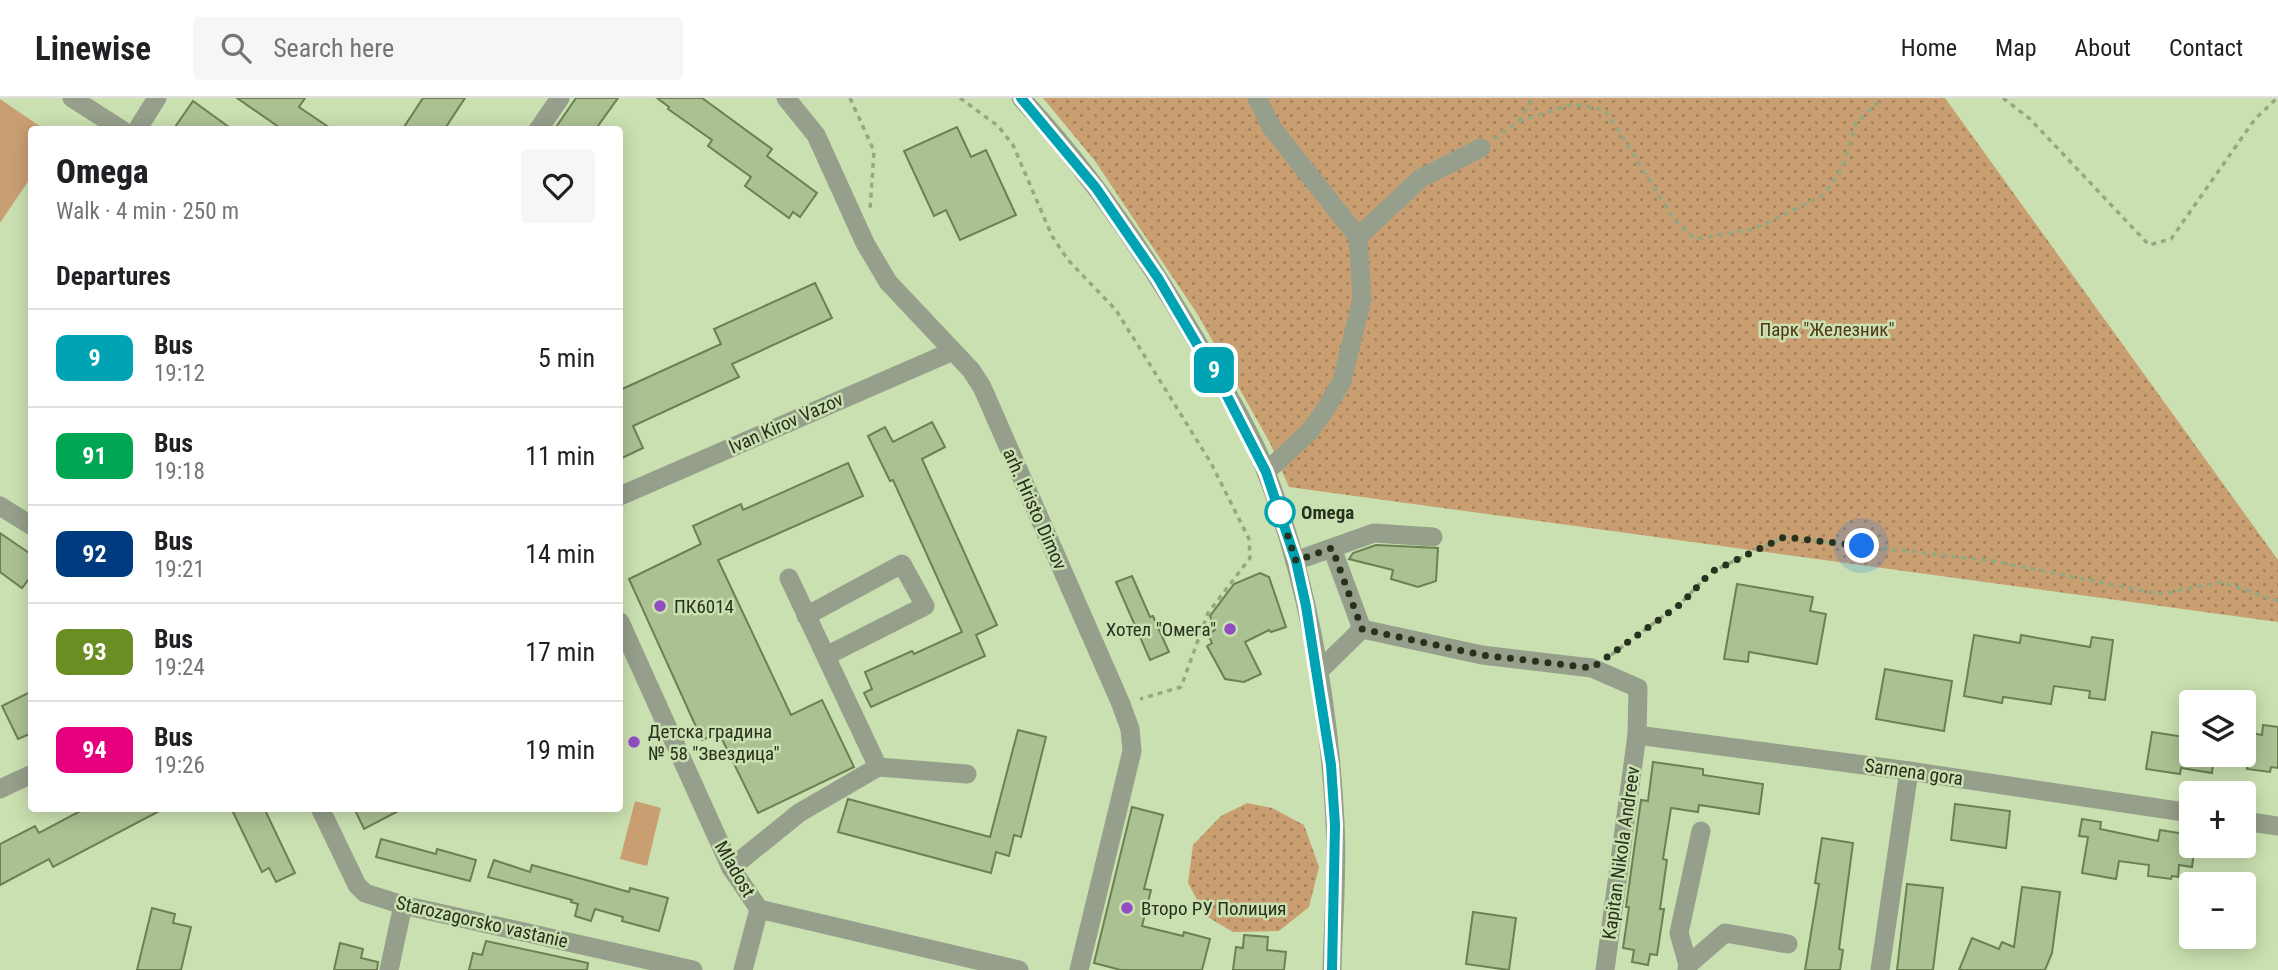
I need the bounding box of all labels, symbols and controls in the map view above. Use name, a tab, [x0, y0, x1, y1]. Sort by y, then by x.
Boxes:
search box	[193, 17, 683, 80]
text: Linewise	[35, 29, 151, 68]
icon: search	[217, 29, 255, 67]
text: Search here	[273, 33, 394, 63]
text: Home	[1901, 34, 1957, 62]
text: Map	[1995, 34, 2037, 62]
text: About	[2075, 34, 2131, 62]
text: Contact	[2169, 34, 2243, 62]
button: heart	[521, 149, 595, 223]
text: Omega	[56, 152, 148, 191]
text: Walk · 4 min · 250 m	[56, 198, 239, 225]
text: Departures	[56, 261, 171, 291]
park label: Парк "Железник"	[1759, 318, 1895, 341]
text: Bus	[154, 330, 193, 360]
text: 5 min	[538, 343, 595, 373]
text: 9	[88, 344, 101, 372]
line badge: 9	[1191, 347, 1237, 393]
text: 9	[1208, 356, 1220, 384]
text: 19:12	[154, 360, 205, 387]
street label: Ivan Kirov Vazov	[725, 388, 847, 458]
text: Bus	[154, 428, 193, 458]
text: 11 min	[525, 441, 595, 471]
text: 91	[82, 442, 107, 470]
street label: arh. Hristo Dimov	[998, 445, 1072, 573]
text: 19:18	[154, 458, 205, 485]
marker: Omega	[1265, 497, 1295, 527]
place label: Omega	[1301, 501, 1354, 524]
text: Bus	[154, 526, 193, 556]
your location	[1844, 528, 1879, 563]
text: 14 min	[525, 539, 595, 569]
text: 92	[82, 540, 107, 568]
text: 19:21	[154, 556, 205, 583]
place label: ПК6014	[674, 595, 734, 618]
marker: ПК6014	[652, 598, 668, 614]
place label: Хотел "Омега"	[1106, 618, 1216, 641]
marker: Хотел "Омега"	[1222, 621, 1238, 637]
text: Bus	[154, 624, 193, 654]
text: 17 min	[525, 637, 595, 667]
text: 93	[82, 638, 107, 666]
text: 19:24	[154, 654, 205, 681]
map controls	[2179, 690, 2256, 949]
button: layers	[2179, 690, 2256, 767]
place label: Детска градина № 58 "Звездица"	[648, 720, 780, 765]
text: Bus	[154, 722, 193, 752]
marker: Детска градина № 58 "Звездица"	[626, 734, 642, 750]
text: 19 min	[525, 735, 595, 765]
text: 94	[82, 736, 107, 764]
text: 19:26	[154, 752, 205, 779]
street label: Sarnena gora	[1863, 754, 1965, 790]
street label: Kapitan Nikola Andreev	[1597, 765, 1645, 941]
button: +	[2179, 781, 2256, 858]
street label: Mladost	[710, 837, 760, 901]
button: −	[2179, 872, 2256, 949]
street label: Starozagorsko vastanie	[394, 891, 570, 953]
place label: Второ РУ Полиция	[1141, 897, 1287, 920]
marker: Второ РУ Полиция	[1119, 900, 1135, 916]

